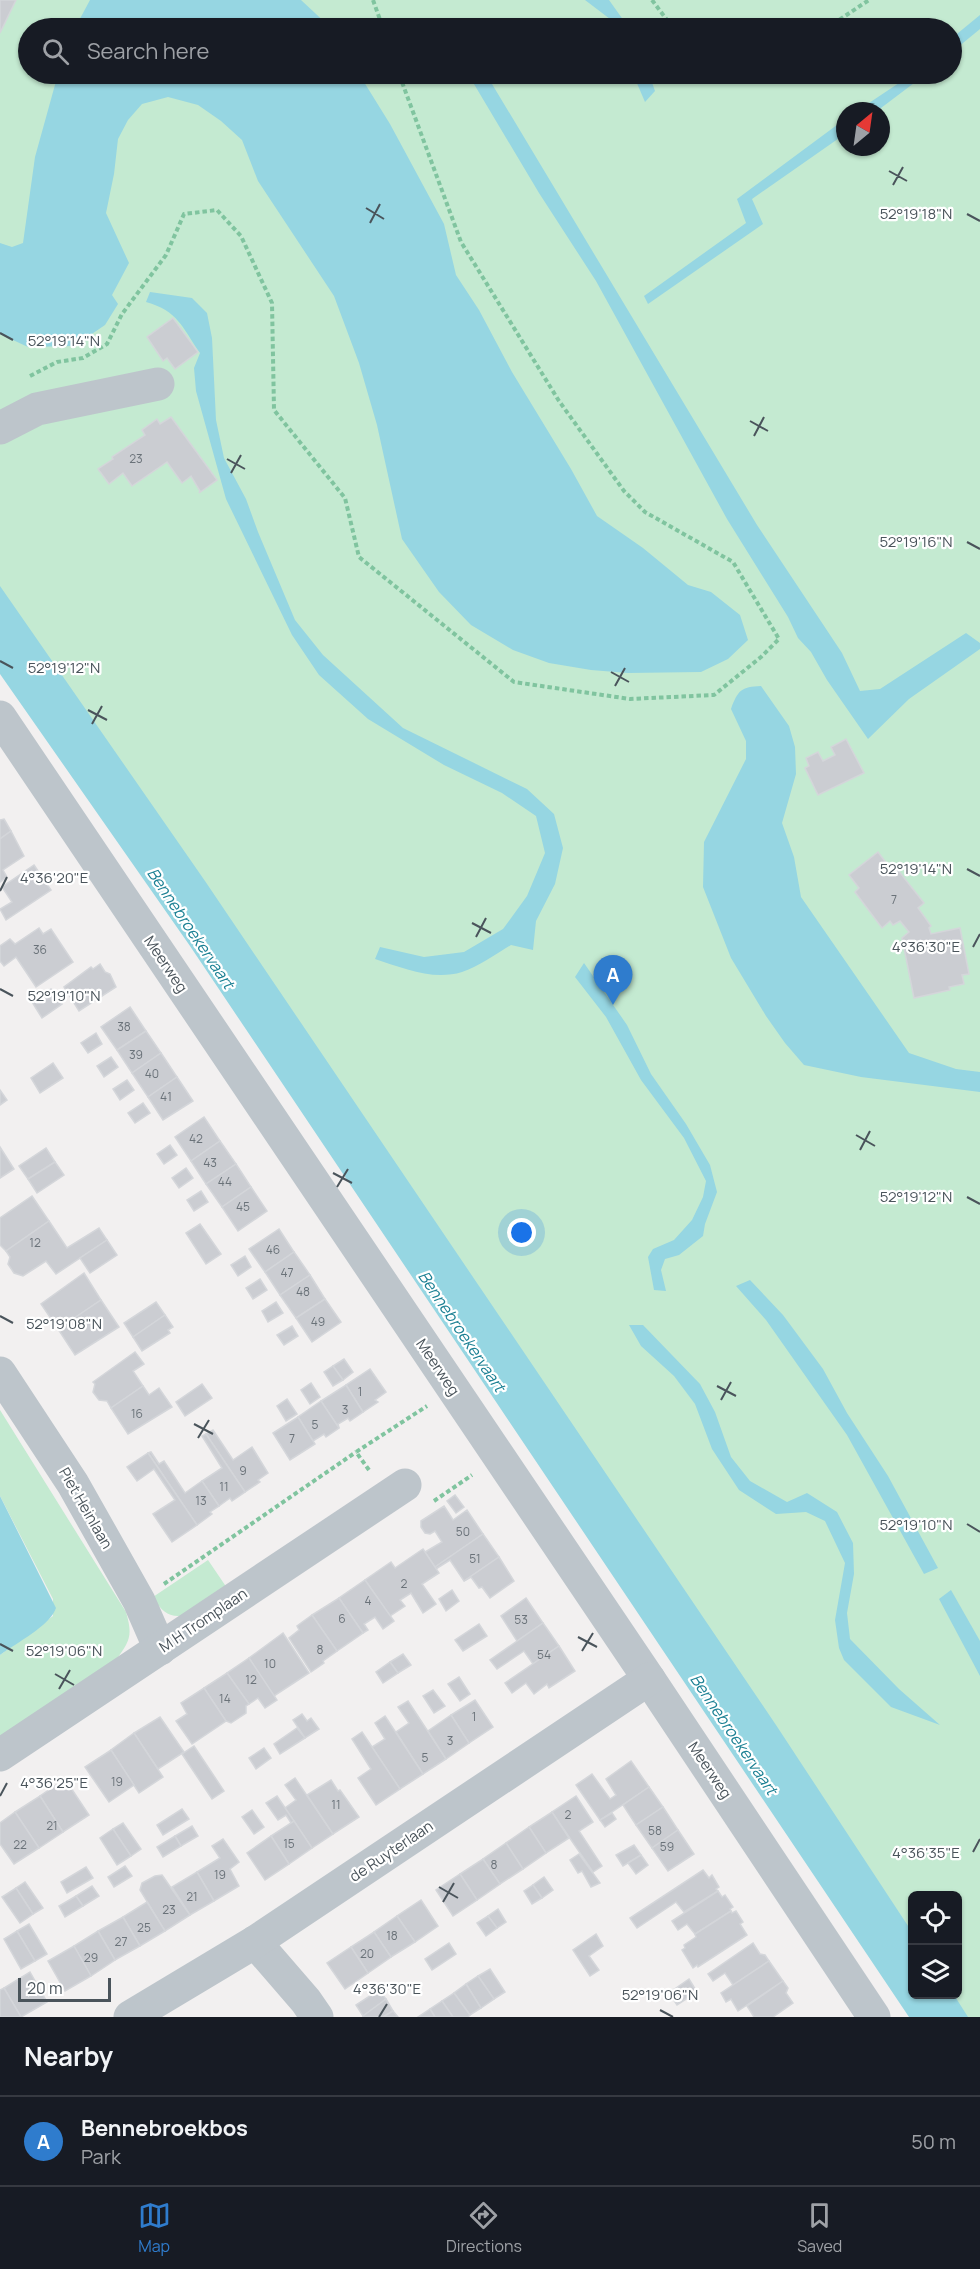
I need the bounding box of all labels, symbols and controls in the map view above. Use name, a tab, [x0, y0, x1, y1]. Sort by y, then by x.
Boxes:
search box	[18, 18, 962, 84]
icon: search	[39, 35, 72, 68]
text: Search here	[87, 36, 209, 66]
north arrow	[836, 102, 890, 156]
text: 52°19'18"N	[880, 203, 952, 224]
text: 52°19'14"N	[28, 330, 100, 351]
house number: 23	[129, 450, 143, 467]
text: 52°19'16"N	[879, 531, 953, 552]
text: 52°19'12"N	[28, 657, 100, 678]
text: 52°19'14"N	[880, 858, 952, 879]
water label: Bennebroekervaart	[142, 863, 241, 994]
text: 4°36'20"E	[20, 867, 88, 888]
house number: 7	[891, 891, 897, 908]
street label: Meerweg	[139, 931, 193, 997]
text: 4°36'30"E	[892, 936, 960, 957]
house number: 36	[33, 941, 47, 958]
pin: A	[594, 956, 632, 1005]
text: 52°19'10"N	[27, 985, 101, 1006]
house number: 38	[117, 1018, 131, 1035]
house number: 39	[129, 1046, 143, 1063]
house number: 40	[145, 1065, 159, 1082]
house number: 41	[160, 1088, 172, 1105]
house number: 42	[189, 1130, 203, 1147]
house number: 43	[203, 1154, 217, 1171]
house number: 44	[218, 1173, 232, 1190]
text: 52°19'12"N	[880, 1186, 952, 1207]
house number: 45	[236, 1198, 250, 1215]
your location	[507, 1218, 536, 1247]
house number: 12	[29, 1234, 41, 1251]
house number: 46	[266, 1241, 280, 1258]
house number: 47	[280, 1264, 294, 1281]
water label: Bennebroekervaart	[413, 1266, 512, 1397]
house number: 48	[296, 1283, 310, 1300]
text: 52°19'08"N	[26, 1313, 102, 1334]
house number: 49	[311, 1313, 325, 1330]
street label: Meerweg	[411, 1334, 465, 1400]
house number: 1	[358, 1383, 362, 1400]
house number: 3	[342, 1401, 348, 1418]
house number: 16	[131, 1405, 143, 1422]
house number: 5	[312, 1416, 319, 1433]
house number: 7	[289, 1430, 295, 1447]
house number: 9	[239, 1462, 247, 1479]
street label: Piet Heinlaan	[54, 1463, 118, 1553]
house number: 11	[219, 1478, 229, 1495]
house number: 13	[195, 1492, 207, 1509]
text: 52°19'10"N	[879, 1514, 953, 1535]
house number: 50	[456, 1523, 470, 1540]
house number: 51	[469, 1550, 481, 1567]
house number: 2	[401, 1575, 408, 1592]
street label: M H Tromplaan	[155, 1583, 251, 1657]
house number: 4	[364, 1592, 372, 1609]
house number: 6	[338, 1610, 346, 1627]
house number: 53	[514, 1611, 528, 1628]
text: 52°19'06"N	[26, 1640, 102, 1661]
house number: 8	[317, 1641, 324, 1658]
house number: 54	[537, 1646, 551, 1663]
house number: 10	[264, 1655, 276, 1672]
water label: Bennebroekervaart	[685, 1669, 784, 1800]
house number: 12	[245, 1671, 257, 1688]
house number: 14	[219, 1690, 231, 1707]
house number: 1	[472, 1708, 476, 1725]
house number: 3	[447, 1732, 453, 1749]
street label: Meerweg	[683, 1737, 737, 1803]
house number: 5	[422, 1749, 429, 1766]
text: 4°36'25"E	[20, 1772, 88, 1793]
house number: 19	[111, 1773, 123, 1790]
house number: 11	[331, 1796, 341, 1813]
house number: 2	[565, 1806, 572, 1823]
street label: de Ruyterlaan	[345, 1815, 437, 1887]
house number: 21	[46, 1817, 58, 1834]
house number: 58	[648, 1822, 662, 1839]
house number: 15	[283, 1835, 295, 1852]
house number: 22	[13, 1836, 27, 1853]
house number: 59	[660, 1838, 674, 1855]
text: 4°36'35"E	[892, 1842, 960, 1863]
house number: 8	[491, 1856, 498, 1873]
house number: 19	[214, 1866, 226, 1883]
house number: 21	[186, 1888, 198, 1905]
map controls	[908, 1891, 962, 1999]
button: locate	[908, 1891, 962, 1945]
house number: 23	[162, 1901, 176, 1918]
house number: 25	[137, 1919, 151, 1936]
house number: 18	[386, 1927, 398, 1944]
house number: 27	[115, 1933, 127, 1950]
house number: 20	[360, 1945, 374, 1962]
button: layers	[908, 1945, 962, 1999]
house number: 29	[84, 1949, 98, 1966]
scale bar	[18, 1975, 111, 2002]
text: 20 m	[27, 1977, 63, 1999]
text: 4°36'30"E	[353, 1978, 421, 1999]
text: 52°19'06"N	[622, 1984, 698, 2005]
text: Nearby	[24, 2038, 113, 2074]
text: Bennebroekbos	[81, 2113, 248, 2143]
text: A	[37, 2128, 50, 2155]
text: 50 m	[911, 2128, 956, 2155]
text: Park	[81, 2143, 121, 2170]
tab: Map	[138, 2199, 171, 2257]
tab: Directions	[446, 2199, 522, 2257]
tab: Saved	[797, 2199, 842, 2257]

